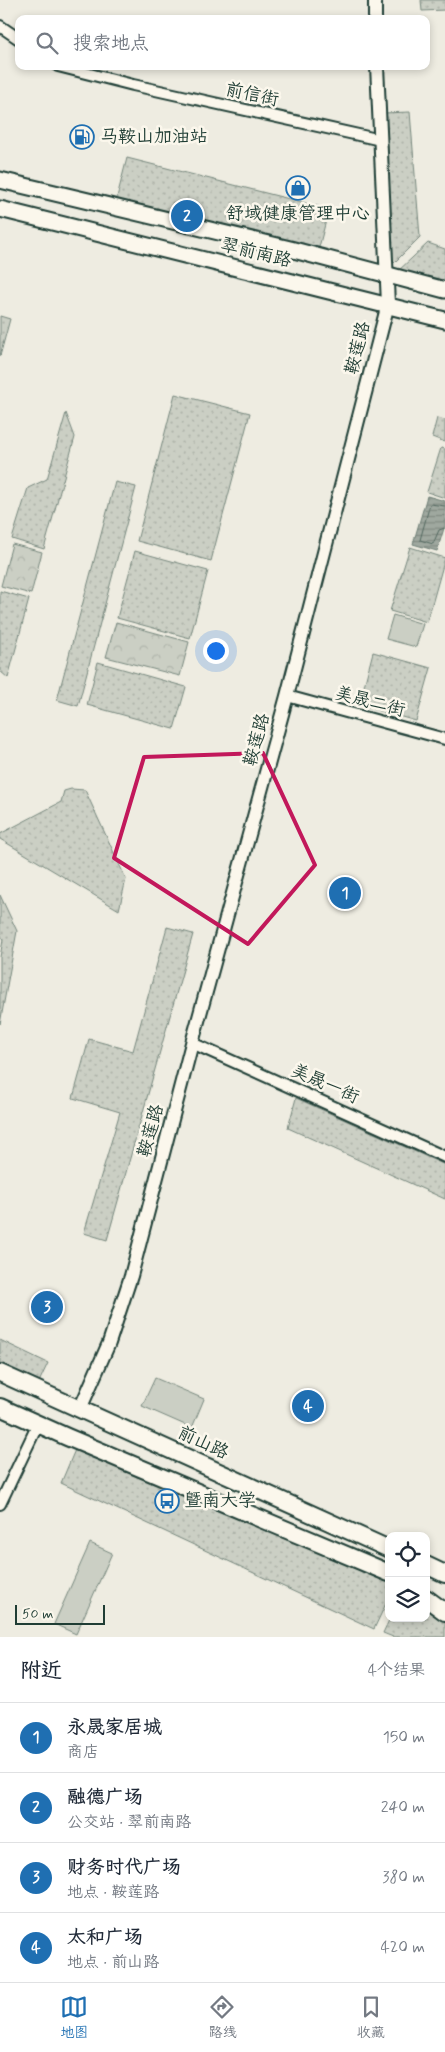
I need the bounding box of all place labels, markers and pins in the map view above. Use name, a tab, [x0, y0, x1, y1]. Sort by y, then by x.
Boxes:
fuel station icon: 马鞍山加油站	[69, 124, 95, 150]
place label: 马鞍山加油站	[100, 125, 208, 149]
shop icon: 舒域健康管理中心	[285, 175, 311, 201]
pin: 2	[171, 197, 203, 235]
place label: 舒域健康管理中心	[226, 202, 370, 226]
pin: 1	[329, 874, 361, 912]
pin: 3	[31, 1288, 63, 1326]
pin: 4	[292, 1387, 324, 1425]
bus stop icon: 暨南大学	[154, 1488, 180, 1514]
place label: 暨南大学	[184, 1489, 256, 1513]

